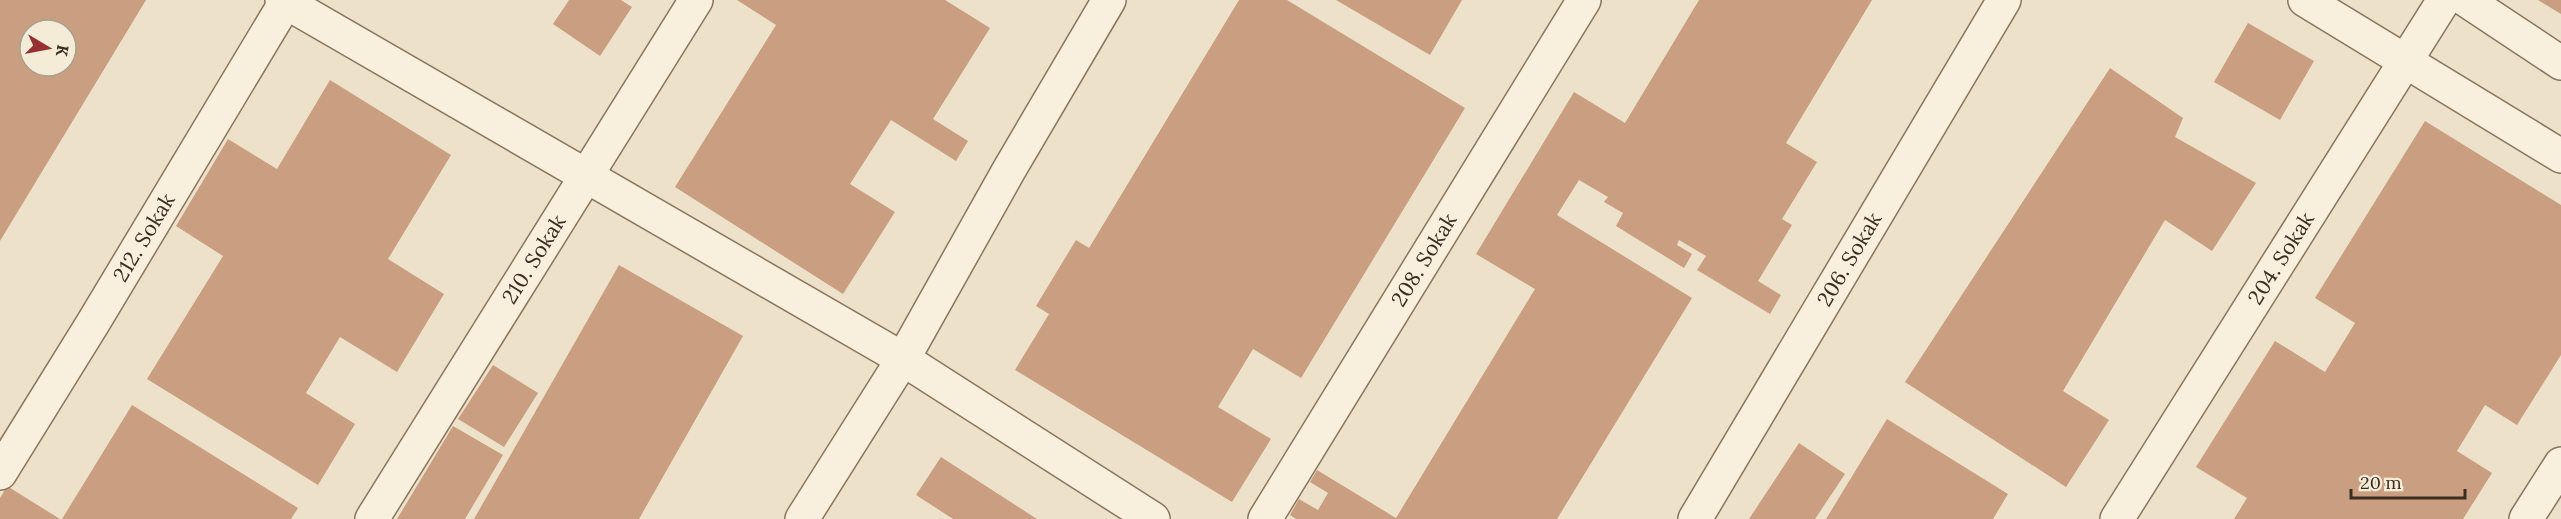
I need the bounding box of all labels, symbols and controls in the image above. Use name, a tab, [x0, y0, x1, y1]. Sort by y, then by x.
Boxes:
north arrow	[18, 18, 78, 78]
text: K	[52, 43, 74, 59]
street label: 212. Sokak	[107, 188, 181, 287]
street label: 204. Sokak	[2242, 206, 2320, 309]
street label: 206. Sokak	[1811, 207, 1888, 311]
street label: 208. Sokak	[1385, 208, 1463, 311]
street label: 210. Sokak	[496, 209, 572, 309]
scale bar	[2351, 462, 2465, 500]
text: 20 m	[2360, 471, 2402, 494]

